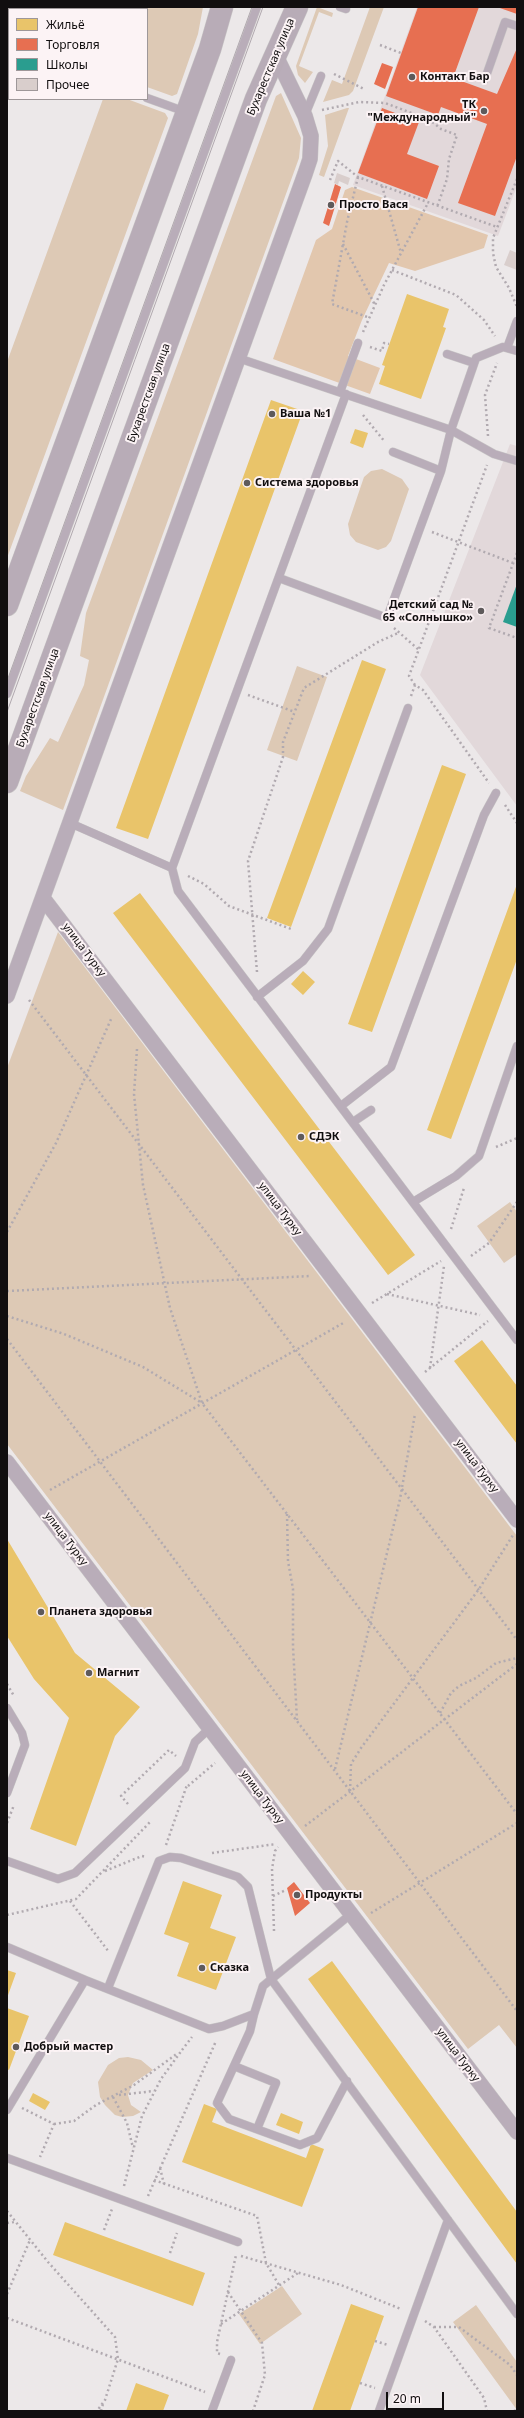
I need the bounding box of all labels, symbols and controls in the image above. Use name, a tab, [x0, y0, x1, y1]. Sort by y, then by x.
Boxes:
legend	[8, 8, 148, 100]
text: Жильё	[46, 16, 85, 33]
street label: Бухарестская улица	[245, 16, 297, 118]
text: Торговля	[46, 36, 100, 53]
text: Школы	[46, 56, 88, 73]
place label: Контакт Бар	[420, 70, 489, 84]
marker: Контакт Бар	[407, 72, 417, 82]
text: Прочее	[46, 76, 89, 93]
place label: ТК "Международный"	[368, 98, 476, 124]
marker: ТК "Международный"	[479, 106, 489, 116]
place label: Просто Вася	[339, 198, 408, 212]
marker: Просто Вася	[326, 200, 336, 210]
street label: Бухарестская улица	[125, 342, 173, 444]
place label: Ваша №1	[280, 407, 331, 421]
marker: Ваша №1	[267, 409, 277, 419]
place label: Система здоровья	[255, 476, 359, 490]
marker: Система здоровья	[242, 478, 252, 488]
place label: Детский сад № 65 «Солнышко»	[383, 598, 473, 624]
marker: Детский сад № 65 «Солнышко»	[476, 606, 486, 616]
street label: Бухарестская улица	[14, 647, 62, 749]
street label: улица Турку	[60, 921, 108, 979]
place label: СДЭК	[309, 1130, 339, 1144]
marker: СДЭК	[296, 1132, 306, 1142]
street label: улица Турку	[256, 1180, 304, 1238]
street label: улица Турку	[453, 1437, 501, 1495]
street label: улица Турку	[42, 1510, 90, 1568]
place label: Планета здоровья	[49, 1605, 152, 1619]
marker: Планета здоровья	[36, 1607, 46, 1617]
place label: Магнит	[97, 1666, 139, 1680]
marker: Магнит	[84, 1668, 94, 1678]
street label: улица Турку	[238, 1768, 286, 1826]
place label: Продукты	[305, 1888, 362, 1902]
marker: Продукты	[292, 1890, 302, 1900]
place label: Сказка	[210, 1961, 249, 1975]
marker: Сказка	[197, 1963, 207, 1973]
street label: улица Турку	[434, 2026, 482, 2084]
place label: Добрый мастер	[24, 2040, 113, 2054]
marker: Добрый мастер	[11, 2042, 21, 2052]
scale bar	[388, 2384, 446, 2410]
text: 20 m	[393, 2390, 421, 2407]

